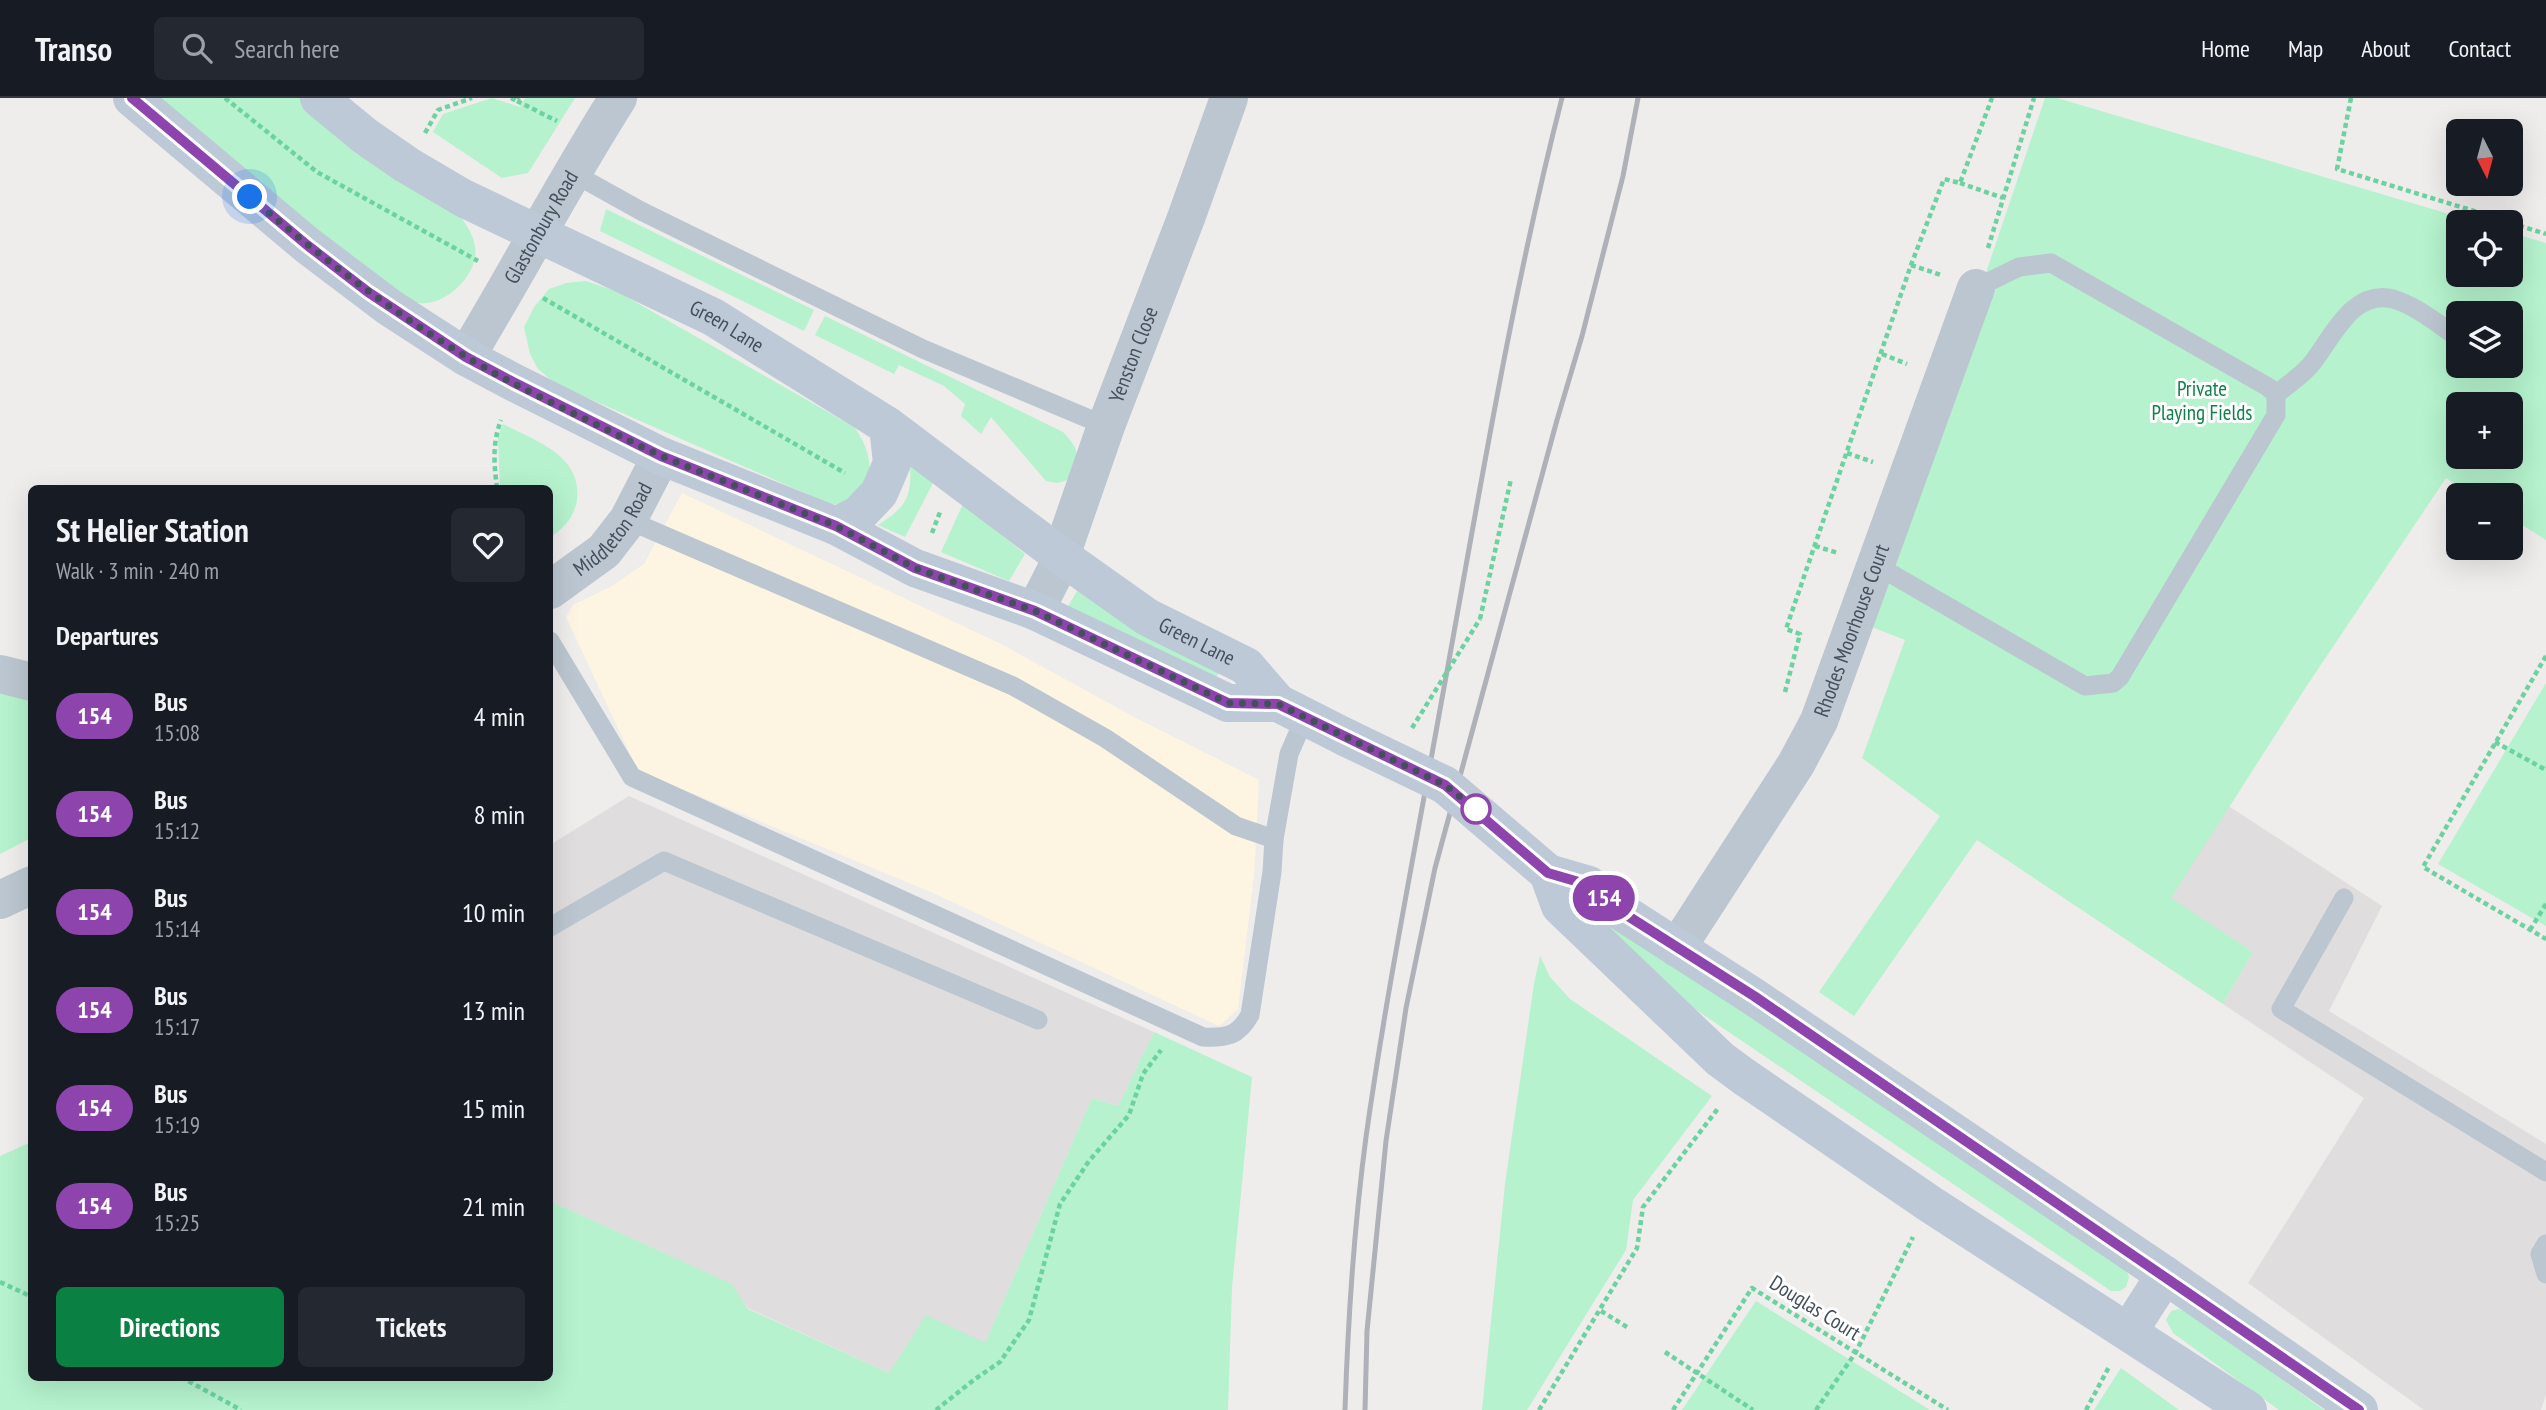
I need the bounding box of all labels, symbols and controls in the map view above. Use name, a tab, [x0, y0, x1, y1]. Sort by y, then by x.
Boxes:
search box	[154, 17, 644, 80]
text: Transo	[35, 27, 112, 70]
icon: search	[178, 29, 216, 67]
text: Search here	[234, 32, 340, 65]
text: Home	[2201, 33, 2250, 64]
text: Map	[2288, 33, 2323, 64]
text: About	[2361, 33, 2410, 64]
text: Contact	[2448, 33, 2511, 64]
north arrow	[2446, 119, 2524, 196]
map controls	[2446, 119, 2523, 560]
street label: Glastonbury Road	[498, 165, 584, 289]
your location	[232, 179, 267, 214]
button: locate	[2446, 210, 2523, 287]
street label: Green Lane	[685, 294, 769, 358]
button: layers	[2446, 301, 2523, 378]
street label: Yenston Close	[1102, 303, 1164, 406]
park label: Private Playing Fields	[2152, 375, 2252, 426]
button: +	[2446, 392, 2523, 469]
street label: Middleton Road	[568, 478, 658, 582]
button: −	[2446, 483, 2523, 560]
text: St Helier Station	[56, 508, 249, 551]
button: heart	[451, 508, 525, 582]
street label: Rhodes Moorhouse Court	[1808, 540, 1895, 721]
text: Walk · 3 min · 240 m	[56, 556, 219, 585]
street label: Green Lane	[1154, 611, 1240, 671]
text: Departures	[56, 619, 159, 652]
text: Bus	[154, 685, 187, 718]
text: 154	[77, 700, 112, 731]
text: 4 min	[474, 700, 525, 733]
text: 15:08	[154, 718, 200, 747]
text: Bus	[154, 783, 187, 816]
unlabelled marker	[1461, 794, 1491, 824]
text: 154	[77, 798, 112, 829]
text: 8 min	[474, 798, 525, 831]
text: 15:12	[154, 816, 200, 845]
line badge: 154	[1564, 875, 1644, 921]
text: Bus	[154, 881, 187, 914]
text: 154	[1587, 882, 1621, 913]
text: 154	[77, 896, 112, 927]
text: 10 min	[462, 896, 525, 929]
text: 15:14	[154, 914, 200, 943]
text: Bus	[154, 979, 187, 1012]
text: 154	[77, 994, 112, 1025]
text: 13 min	[462, 994, 525, 1027]
text: 15:17	[154, 1012, 200, 1041]
text: Bus	[154, 1077, 187, 1110]
text: 154	[77, 1092, 112, 1123]
text: 15 min	[462, 1092, 525, 1125]
text: 15:19	[154, 1110, 200, 1139]
text: Bus	[154, 1175, 187, 1208]
text: 154	[77, 1190, 112, 1221]
text: 21 min	[462, 1190, 525, 1223]
text: 15:25	[154, 1208, 200, 1237]
street label: Douglas Court	[1765, 1269, 1866, 1346]
button: Directions	[56, 1287, 284, 1367]
button: Tickets	[298, 1287, 525, 1367]

